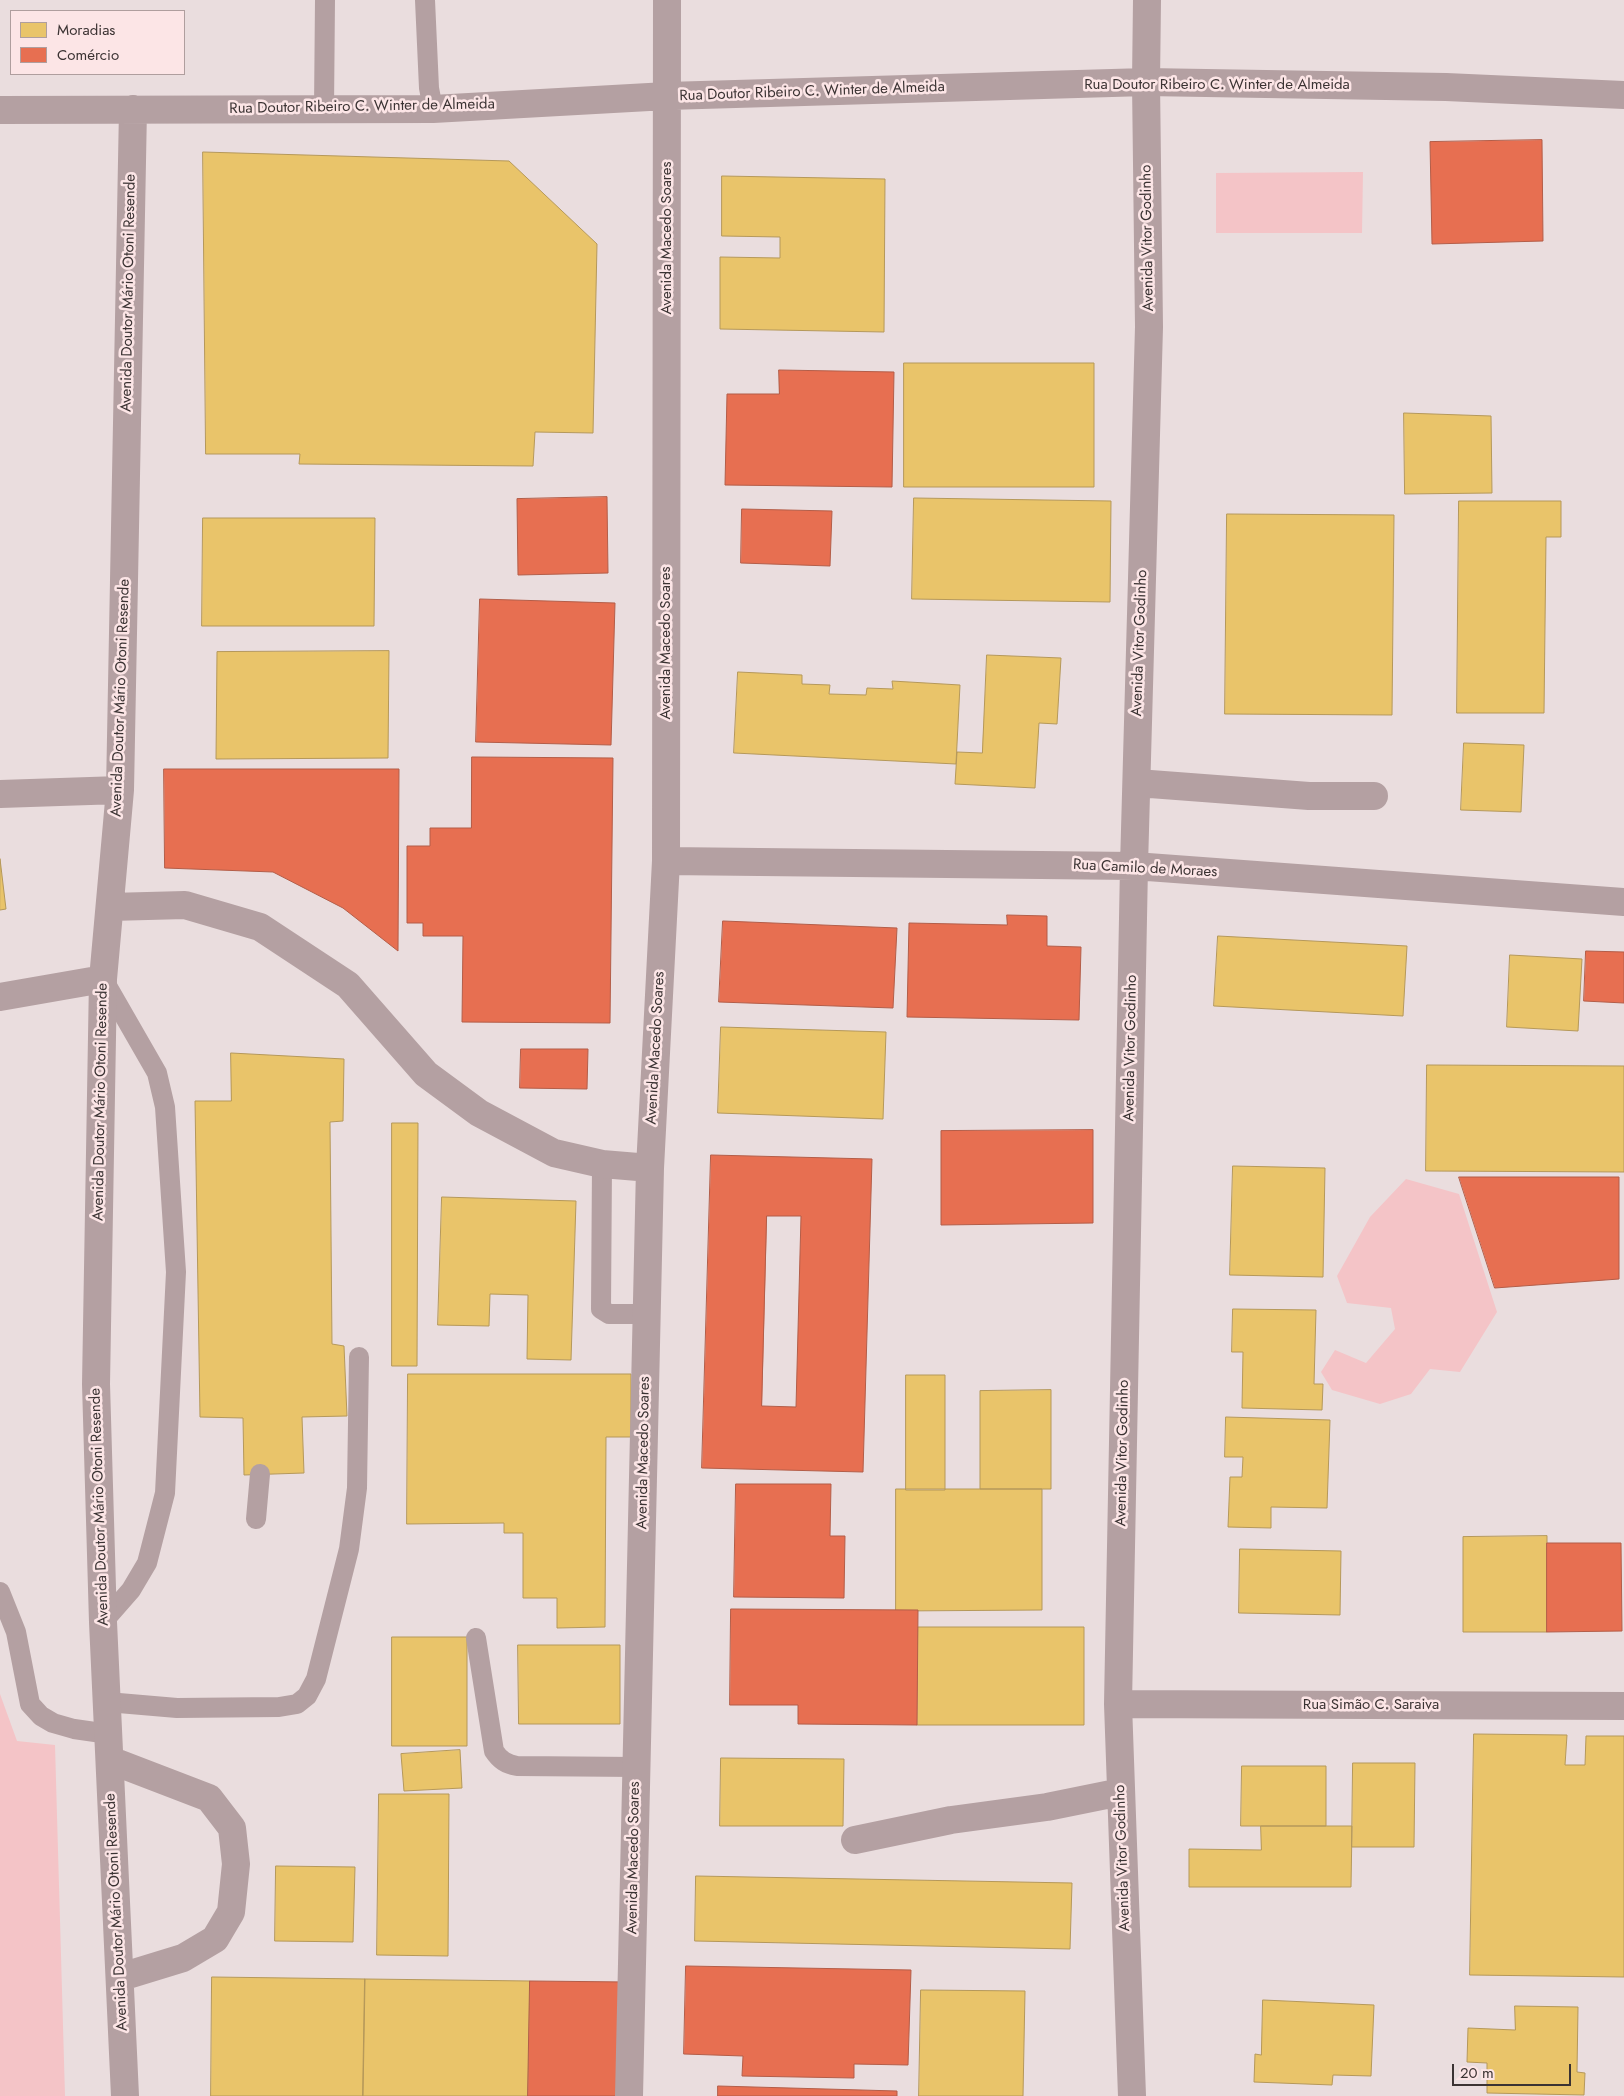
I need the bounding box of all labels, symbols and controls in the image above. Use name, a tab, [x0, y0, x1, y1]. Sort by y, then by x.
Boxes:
legend	[10, 10, 185, 75]
text: Moradias	[57, 19, 115, 41]
text: Comércio	[57, 44, 119, 66]
street label: Rua Doutor Ribeiro C. Winter de Almeida	[1084, 76, 1350, 94]
street label: Rua Doutor Ribeiro C. Winter de Almeida	[679, 78, 945, 106]
street label: Rua Doutor Ribeiro C. Winter de Almeida	[229, 96, 495, 118]
street label: Avenida Macedo Soares	[658, 161, 676, 315]
street label: Avenida Vitor Godinho	[1138, 164, 1158, 312]
street label: Avenida Doutor Mário Otoni Resende	[118, 174, 140, 412]
street label: Avenida Macedo Soares	[657, 566, 675, 720]
street label: Avenida Vitor Godinho	[1128, 569, 1152, 717]
street label: Avenida Doutor Mário Otoni Resende	[108, 579, 134, 817]
street label: Rua Camilo de Moraes	[1072, 856, 1218, 882]
street label: Avenida Macedo Soares	[643, 971, 669, 1125]
street label: Avenida Vitor Godinho	[1121, 974, 1141, 1122]
street label: Avenida Doutor Mário Otoni Resende	[90, 983, 112, 1221]
street label: Avenida Macedo Soares	[634, 1376, 654, 1530]
street label: Avenida Vitor Godinho	[1113, 1379, 1133, 1527]
street label: Avenida Doutor Mário Otoni Resende	[87, 1388, 113, 1626]
street label: Rua Simão C. Saraiva	[1303, 1696, 1439, 1714]
street label: Avenida Macedo Soares	[624, 1781, 644, 1935]
street label: Avenida Vitor Godinho	[1111, 1784, 1135, 1932]
street label: Avenida Doutor Mário Otoni Resende	[102, 1793, 132, 2031]
scale bar	[1454, 2054, 1573, 2086]
text: 20 m	[1460, 2062, 1494, 2084]

